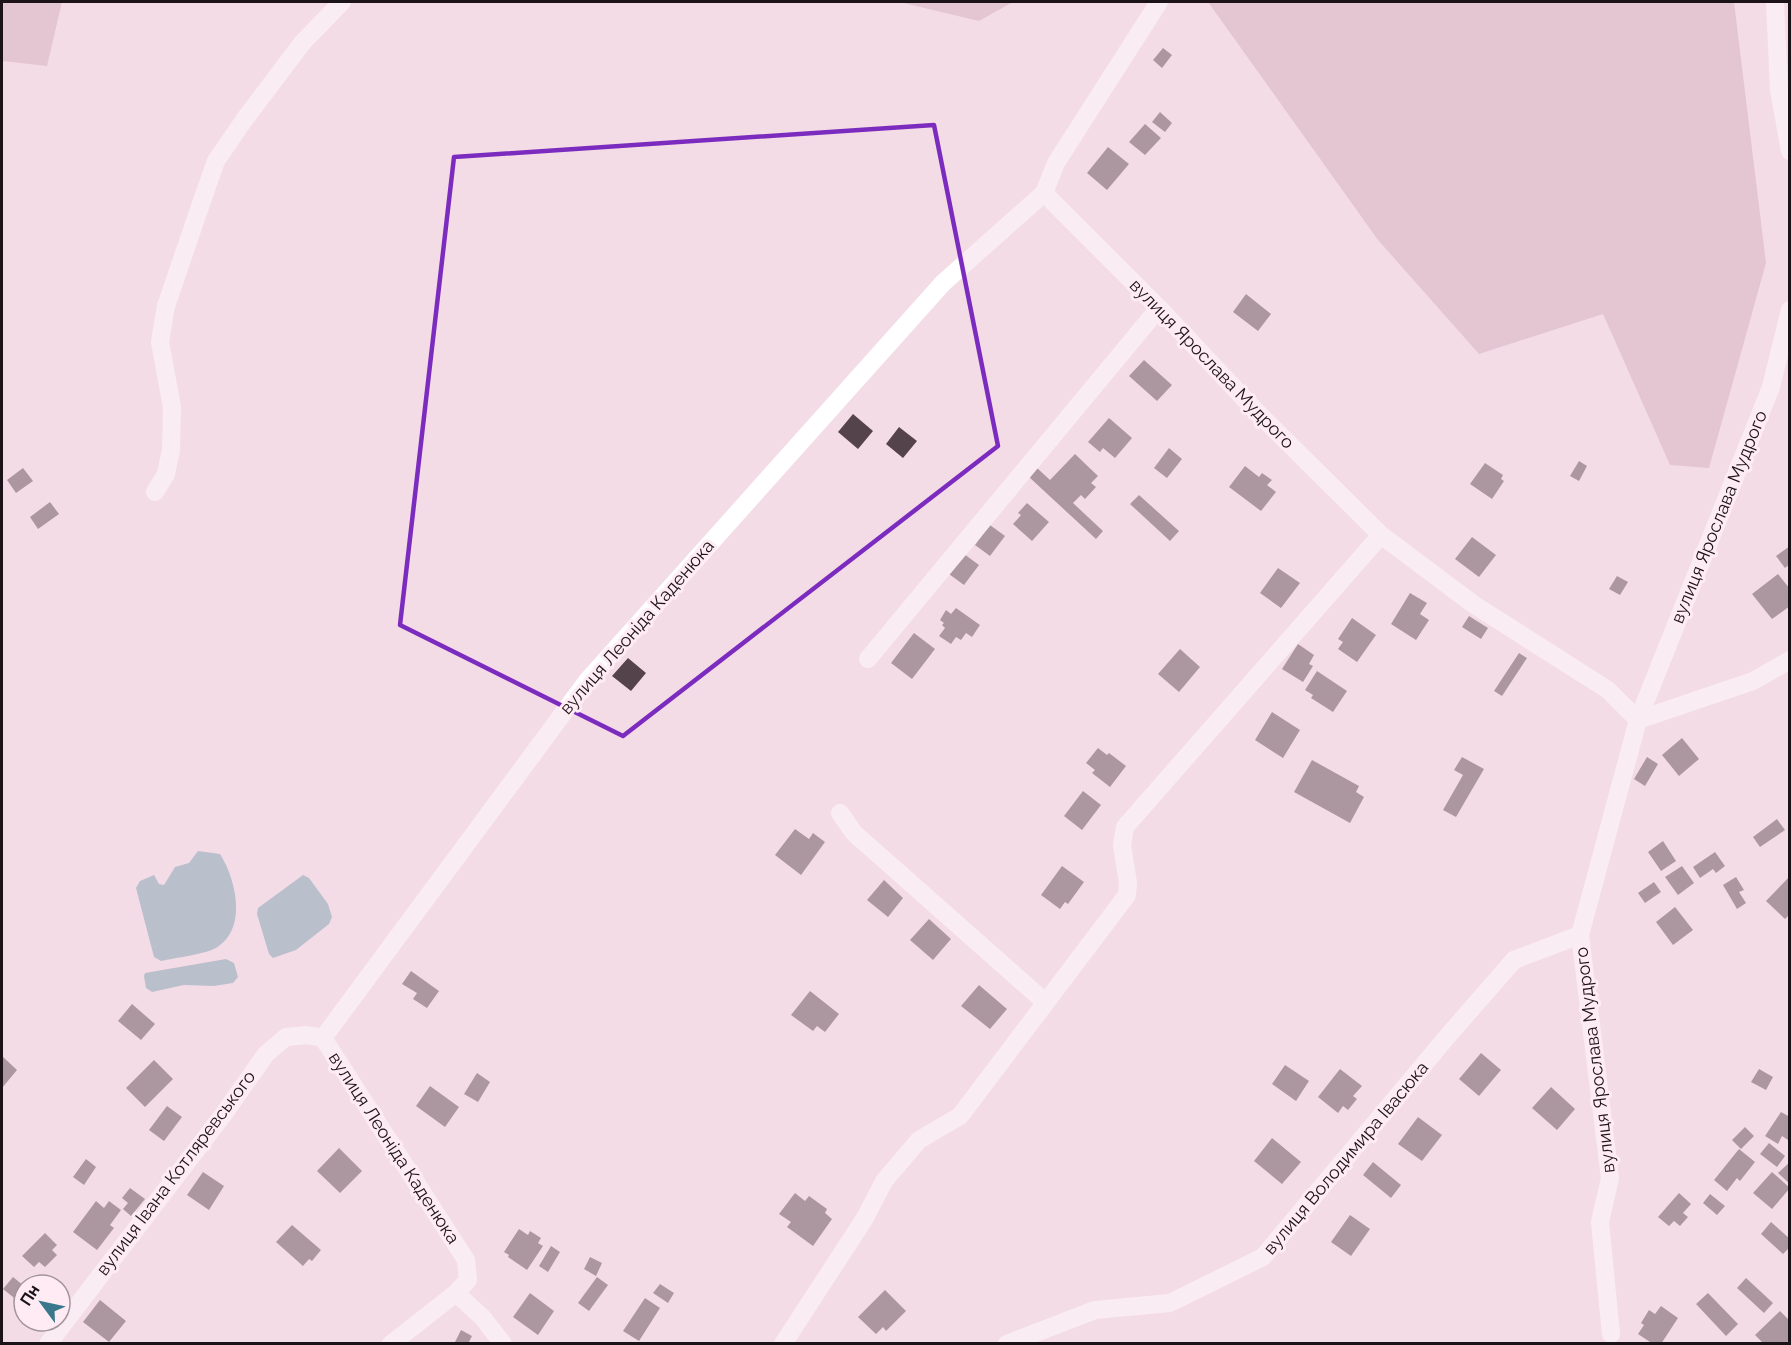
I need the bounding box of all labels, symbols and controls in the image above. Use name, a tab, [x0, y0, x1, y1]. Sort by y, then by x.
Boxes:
street label: вулиця Ярослава Мудрого	[1126, 274, 1299, 453]
street label: вулиця Ярослава Мудрого	[1666, 407, 1771, 626]
street label: вулиця Леоніда Каденюка	[555, 535, 718, 718]
street label: вулиця Ярослава Мудрого	[1570, 945, 1619, 1174]
street label: вулиця Леоніда Каденюка	[325, 1048, 464, 1247]
street label: вулиця Володимира Івасюка	[1259, 1057, 1432, 1258]
street label: вулиця Івана Котляревського	[92, 1066, 260, 1279]
north arrow	[12, 1273, 72, 1333]
text: Пн	[16, 1281, 44, 1309]

